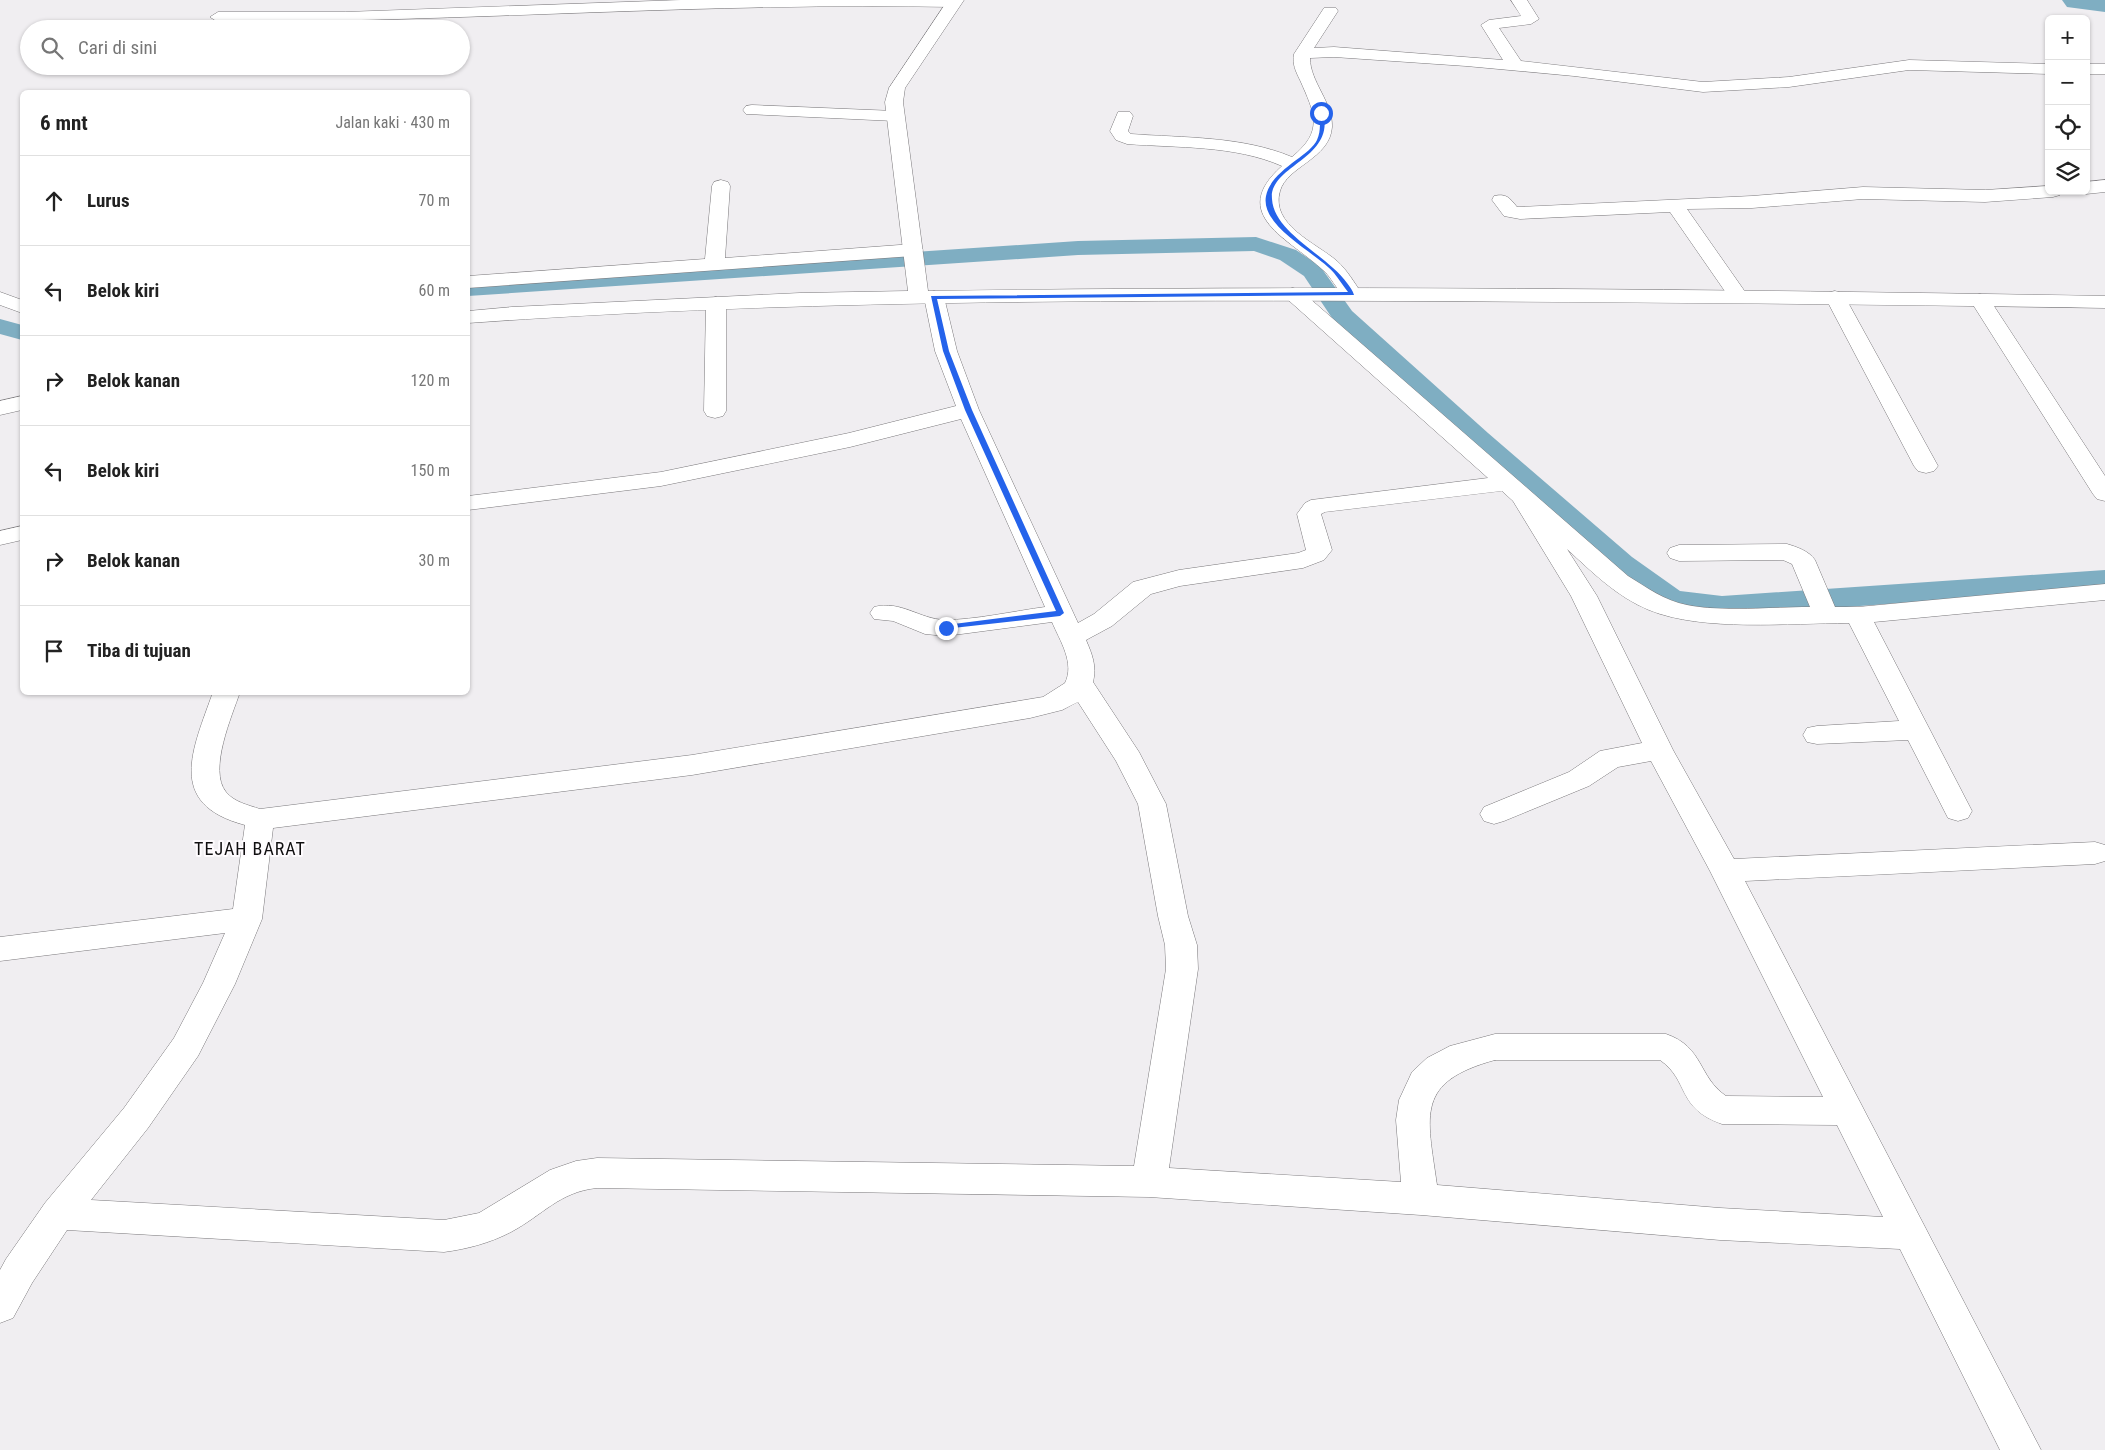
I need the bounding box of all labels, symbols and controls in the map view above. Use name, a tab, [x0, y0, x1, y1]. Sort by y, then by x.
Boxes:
map controls	[2045, 15, 2090, 195]
button: +	[2045, 15, 2090, 60]
search box	[20, 20, 470, 75]
icon: search	[38, 34, 66, 62]
text: Cari di sini	[78, 36, 157, 59]
button: −	[2045, 60, 2090, 105]
route start	[1310, 102, 1333, 125]
button: locate	[2045, 105, 2090, 150]
text: 6 mnt	[40, 111, 88, 135]
text: Jalan kaki · 430 m	[335, 113, 450, 132]
button: layers	[2045, 150, 2090, 195]
icon: ahead	[40, 187, 68, 215]
text: Lurus	[87, 189, 130, 212]
text: 70 m	[418, 191, 450, 210]
icon: left	[40, 277, 68, 305]
text: Belok kiri	[87, 279, 159, 302]
text: 60 m	[418, 281, 450, 300]
icon: right	[40, 367, 68, 395]
text: Belok kanan	[87, 369, 180, 392]
text: 120 m	[411, 371, 450, 390]
icon: left	[40, 457, 68, 485]
text: Belok kiri	[87, 459, 159, 482]
text: 150 m	[411, 461, 450, 480]
icon: right	[40, 547, 68, 575]
text: Belok kanan	[87, 549, 180, 572]
text: 30 m	[418, 551, 450, 570]
route end	[935, 617, 958, 640]
icon: arrive	[40, 637, 68, 665]
text: Tiba di tujuan	[87, 639, 191, 662]
district label: TEJAH BARAT	[194, 838, 306, 859]

